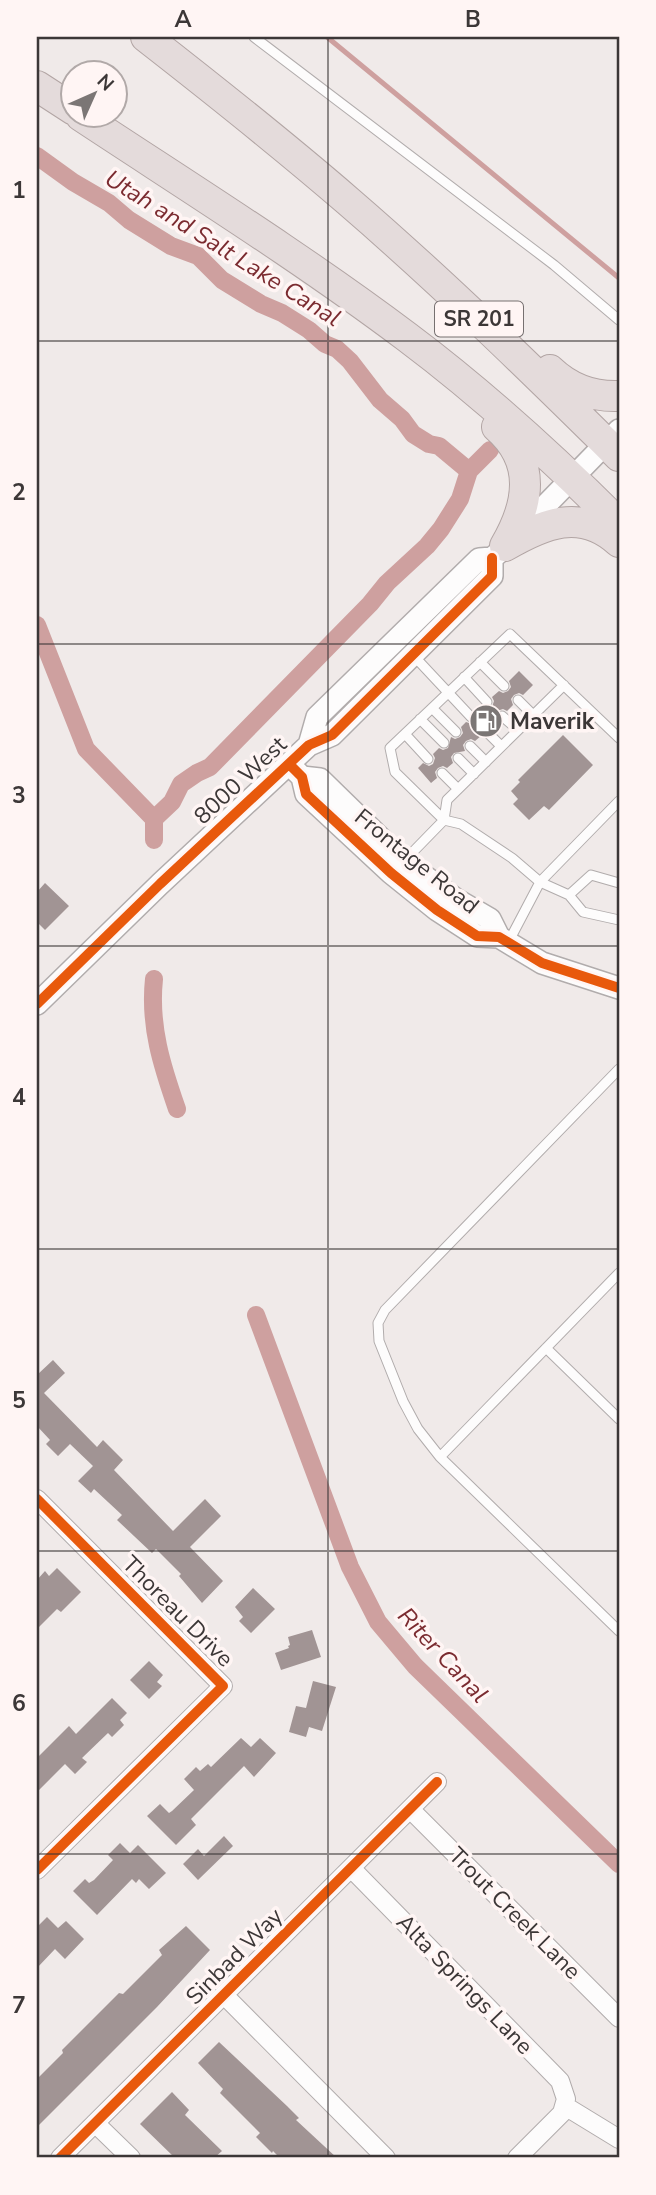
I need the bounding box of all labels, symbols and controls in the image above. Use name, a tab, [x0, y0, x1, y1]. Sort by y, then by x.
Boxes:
text: A	[174, 4, 192, 35]
text: B	[465, 4, 481, 35]
north arrow	[60, 60, 130, 130]
text: N	[91, 68, 120, 97]
water label: Utah and Salt Lake Canal	[99, 162, 347, 334]
text: 1	[12, 175, 26, 206]
road number: SR 201	[435, 302, 523, 336]
text: 2	[12, 477, 26, 508]
fuel station icon: Maverik	[467, 702, 505, 740]
place label: Maverik	[510, 706, 595, 737]
street label: 8000 West	[187, 729, 294, 831]
text: 3	[12, 780, 26, 811]
street label: Frontage Road	[348, 802, 485, 921]
text: 4	[12, 1082, 26, 1113]
text: 5	[12, 1385, 26, 1416]
street label: Thoreau Drive	[115, 1549, 240, 1674]
water label: Riter Canal	[391, 1600, 495, 1710]
text: 6	[12, 1688, 26, 1719]
street label: Trout Creek Lane	[442, 1840, 588, 1986]
street label: Sinbad Way	[179, 1901, 290, 2012]
street label: Alta Springs Lane	[390, 1907, 540, 2061]
text: 7	[12, 1990, 26, 2021]

